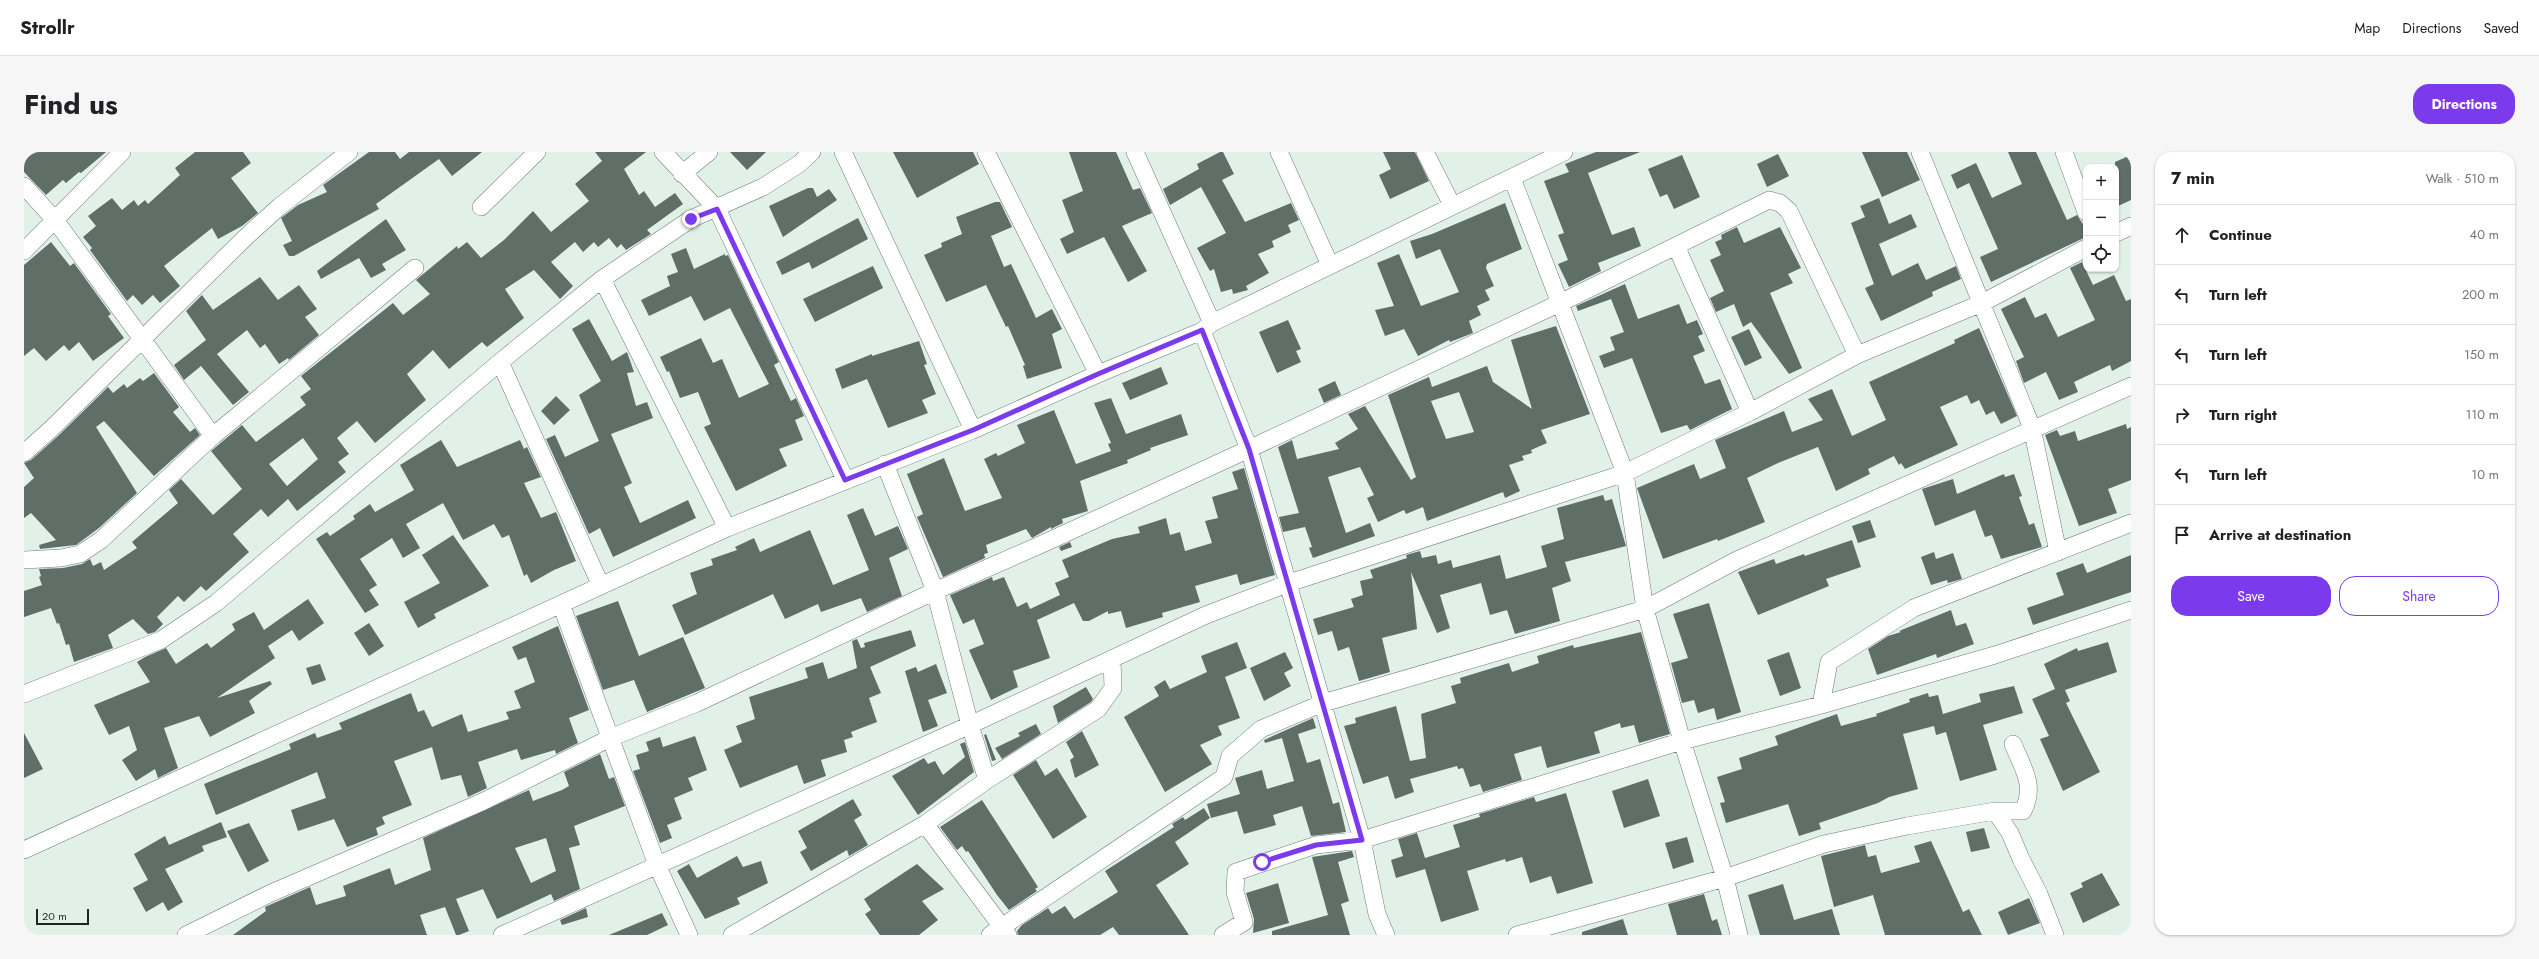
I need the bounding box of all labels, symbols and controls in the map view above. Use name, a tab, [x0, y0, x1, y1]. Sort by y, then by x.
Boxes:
text: Strollr	[20, 14, 75, 41]
text: Map	[2354, 18, 2380, 38]
text: Directions	[2402, 18, 2462, 38]
text: Saved	[2484, 18, 2519, 38]
text: Find us	[24, 84, 118, 125]
button: Directions	[2413, 84, 2515, 124]
map controls	[2083, 164, 2119, 272]
button: +	[2083, 164, 2119, 200]
text: 7 min	[2171, 166, 2215, 190]
text: Walk · 510 m	[2426, 169, 2499, 188]
button: −	[2083, 200, 2119, 236]
route end	[682, 210, 700, 228]
icon: ahead	[2171, 224, 2193, 246]
text: Continue	[2209, 224, 2272, 246]
text: 40 m	[2470, 225, 2499, 244]
button: locate	[2083, 236, 2119, 272]
icon: left	[2171, 284, 2193, 306]
text: Turn left	[2209, 284, 2267, 306]
text: 200 m	[2462, 285, 2499, 304]
icon: left	[2171, 344, 2193, 366]
text: Turn left	[2209, 344, 2267, 366]
text: 150 m	[2464, 345, 2499, 364]
icon: right	[2171, 404, 2193, 426]
text: Turn right	[2209, 404, 2277, 426]
text: 110 m	[2465, 405, 2499, 424]
icon: left	[2171, 464, 2193, 486]
text: Turn left	[2209, 464, 2267, 486]
text: 10 m	[2471, 465, 2499, 484]
icon: arrive	[2171, 524, 2193, 546]
text: Arrive at destination	[2209, 524, 2351, 546]
button: Save	[2171, 576, 2331, 616]
button: Share	[2339, 576, 2499, 616]
route start	[1253, 853, 1271, 871]
scale bar	[36, 907, 89, 926]
text: 20 m	[42, 908, 67, 924]

